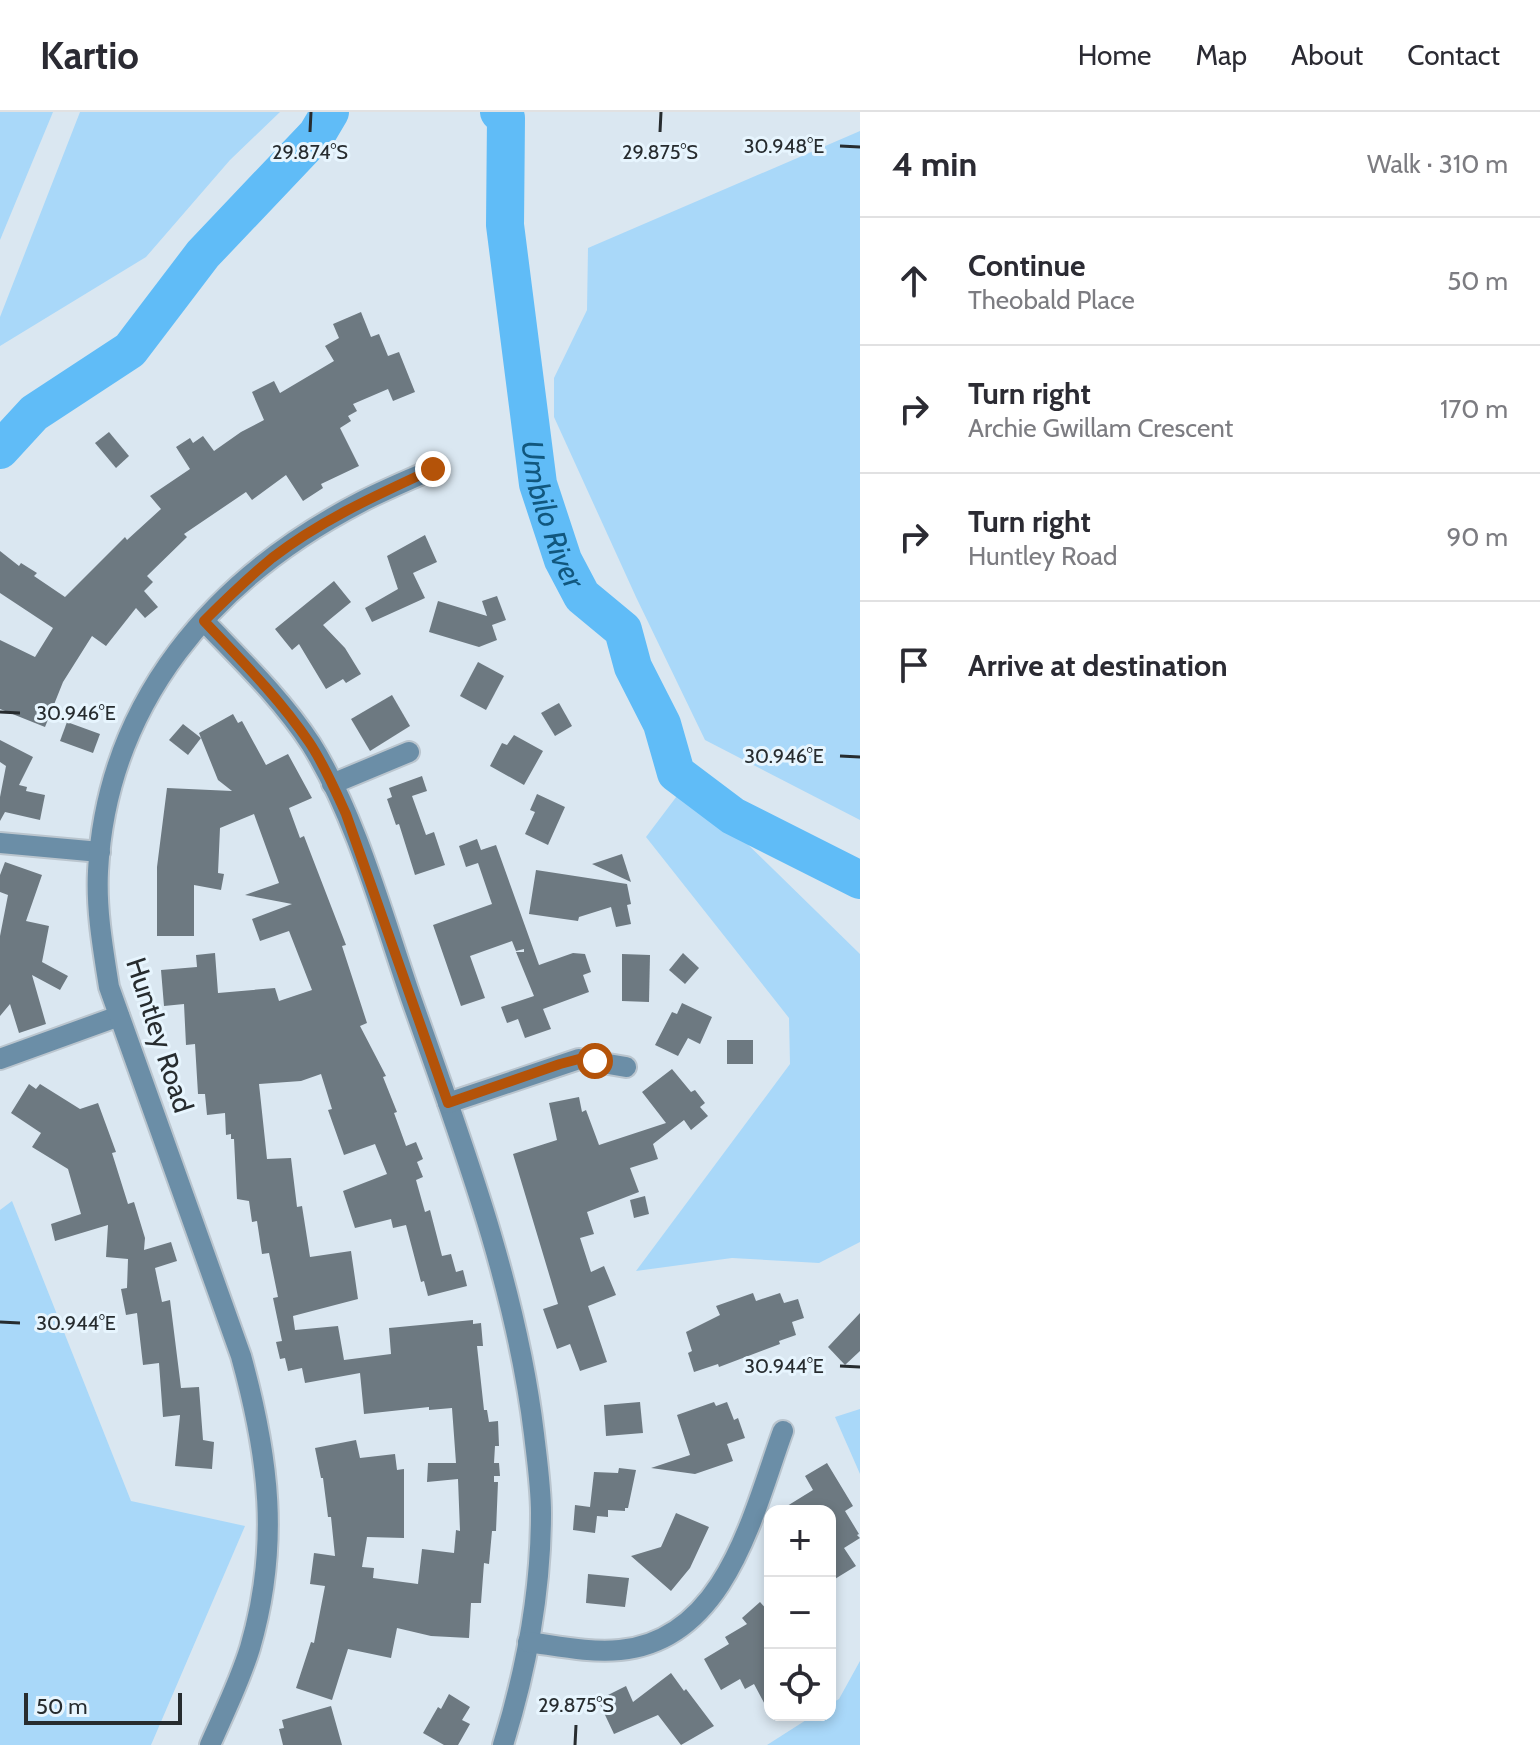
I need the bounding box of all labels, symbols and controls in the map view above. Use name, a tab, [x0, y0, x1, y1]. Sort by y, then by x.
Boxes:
text: Kartio	[40, 32, 139, 79]
text: Home	[1078, 38, 1151, 72]
text: Map	[1195, 38, 1247, 72]
text: About	[1291, 38, 1363, 72]
text: Contact	[1407, 38, 1500, 72]
text: 30.948°E	[744, 134, 824, 158]
text: 29.874°S	[272, 140, 348, 164]
text: 29.875°S	[622, 140, 698, 164]
text: 4 min	[892, 143, 977, 185]
text: Walk · 310 m	[1367, 148, 1508, 180]
text: Continue	[968, 247, 1085, 284]
icon: ahead	[892, 259, 936, 303]
text: 50 m	[1447, 265, 1508, 297]
text: Theobald Place	[968, 284, 1135, 316]
text: Turn right	[968, 375, 1091, 412]
icon: right	[892, 387, 936, 431]
text: 170 m	[1440, 393, 1508, 425]
text: Archie Gwillam Crescent	[968, 412, 1233, 444]
water label: Umbilo River	[514, 438, 594, 596]
route end	[415, 451, 451, 487]
text: Turn right	[968, 503, 1091, 540]
icon: right	[892, 515, 936, 559]
text: 90 m	[1446, 521, 1508, 553]
text: Huntley Road	[968, 540, 1117, 572]
icon: arrive	[892, 643, 936, 687]
text: Arrive at destination	[968, 647, 1228, 684]
text: 30.946°E	[36, 701, 116, 725]
text: 30.946°E	[744, 744, 824, 768]
street label: Huntley Road	[119, 953, 201, 1117]
route start	[577, 1043, 613, 1079]
text: 30.944°E	[36, 1311, 116, 1335]
text: 30.944°E	[744, 1354, 824, 1378]
map controls	[764, 1505, 836, 1721]
button: +	[764, 1505, 836, 1577]
button: −	[764, 1577, 836, 1649]
button: locate	[764, 1649, 836, 1721]
scale bar	[24, 1689, 182, 1725]
text: 50 m	[36, 1693, 88, 1720]
text: 29.875°S	[538, 1693, 614, 1717]

